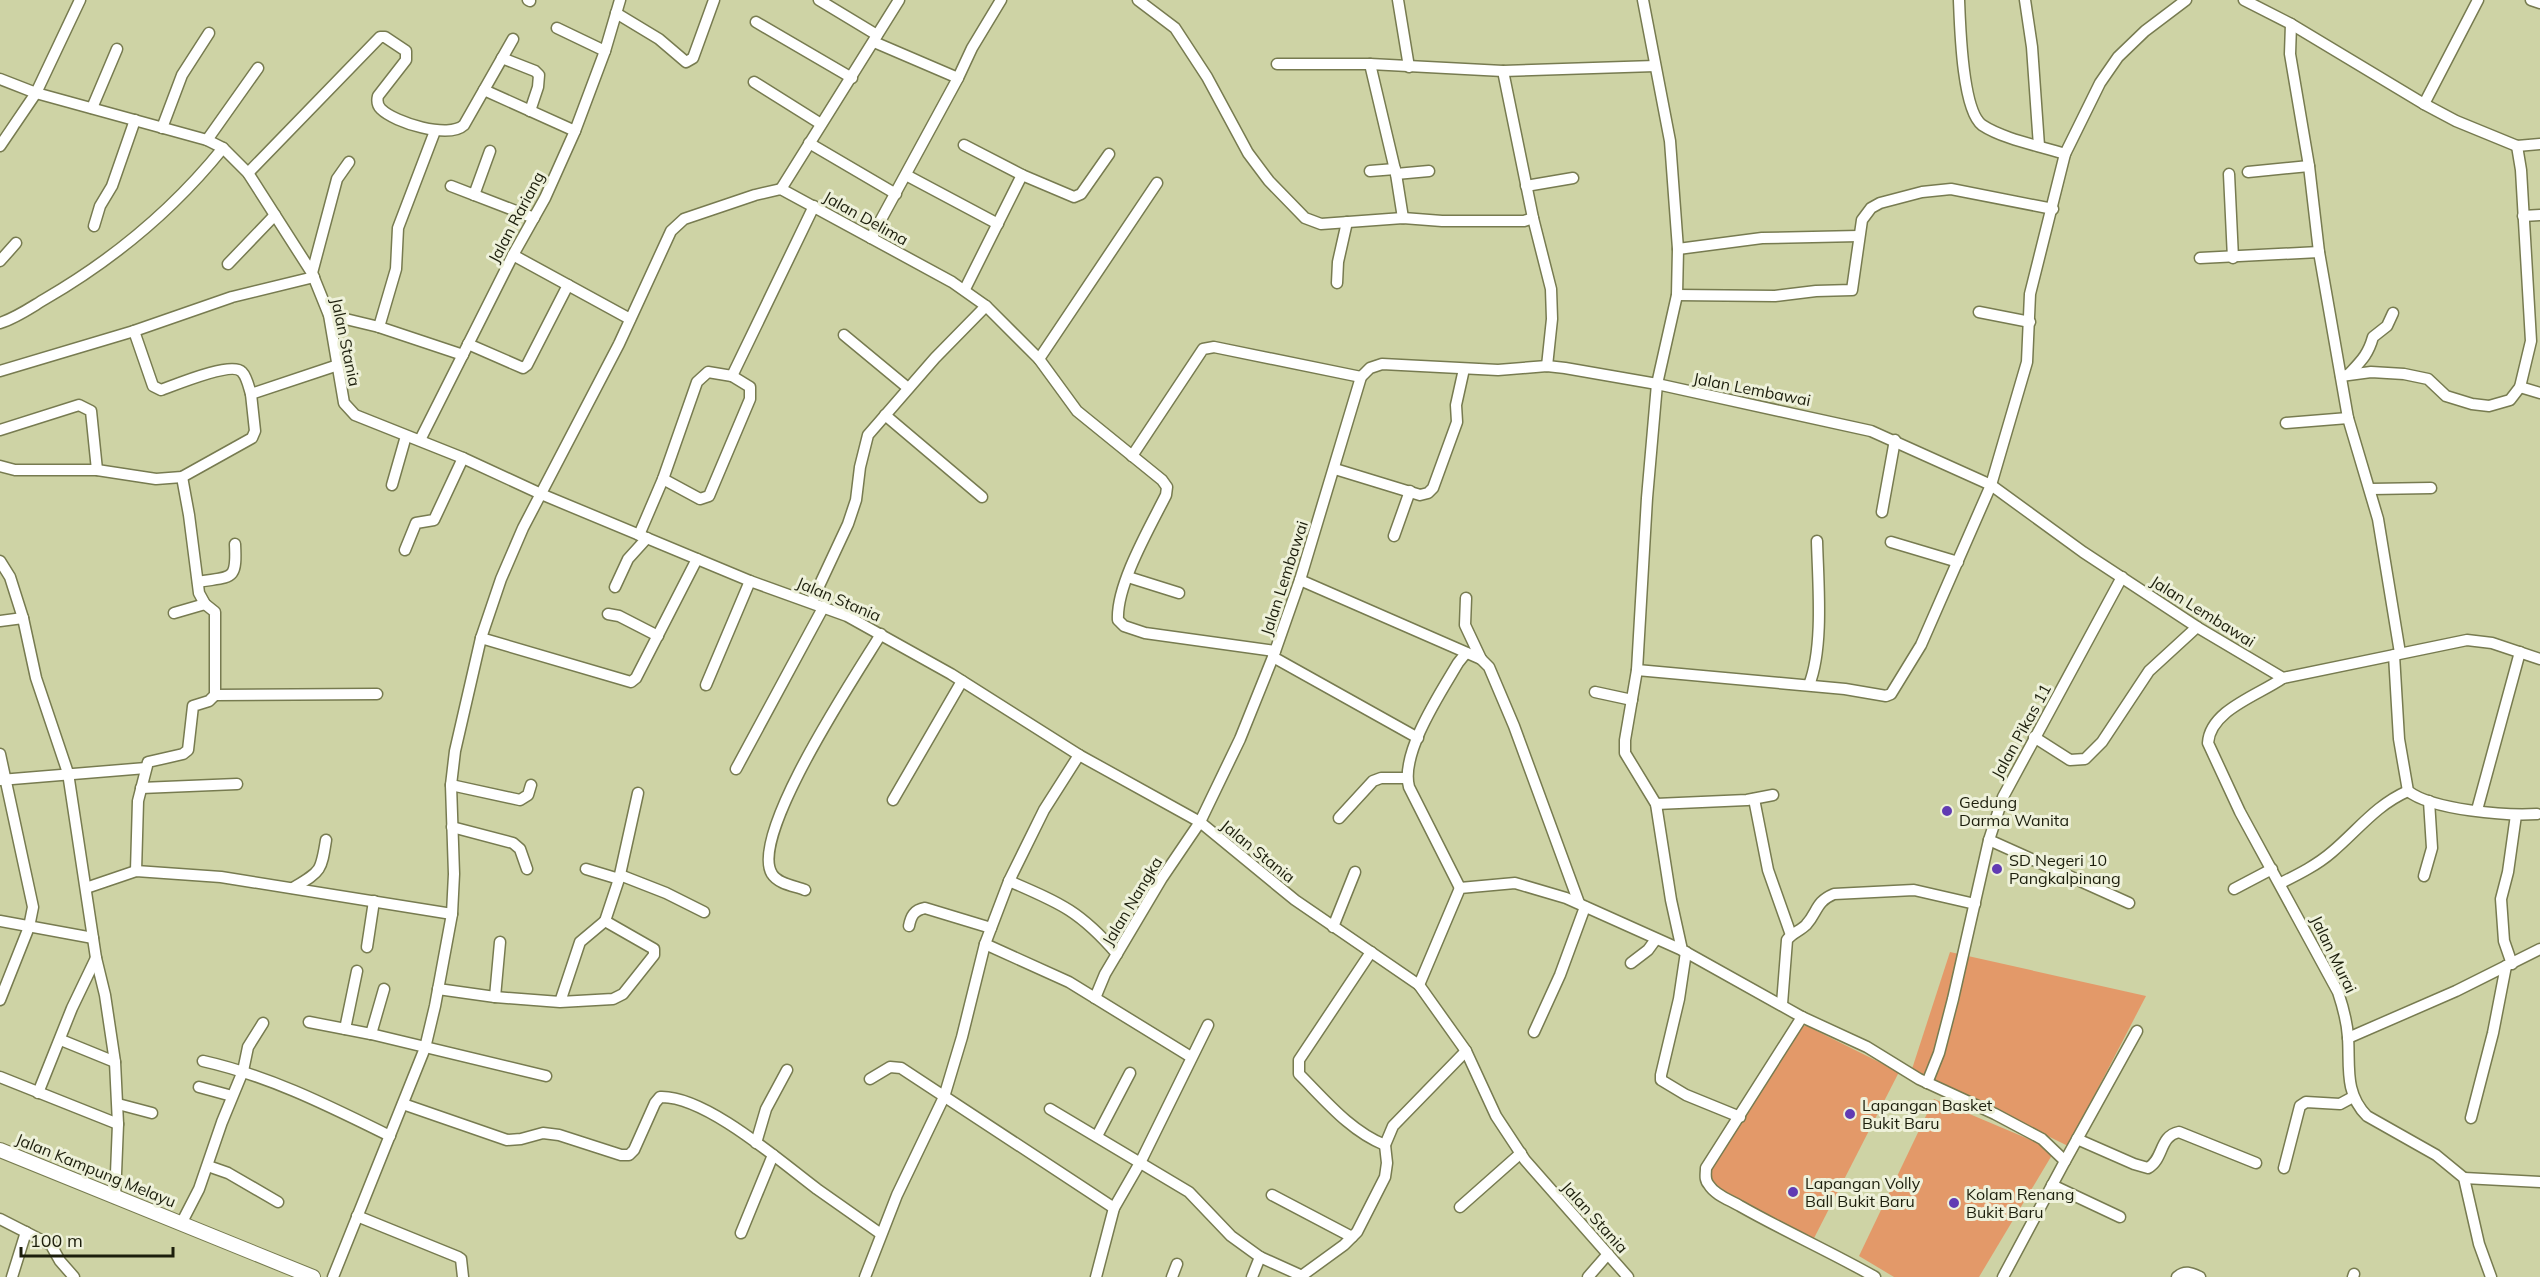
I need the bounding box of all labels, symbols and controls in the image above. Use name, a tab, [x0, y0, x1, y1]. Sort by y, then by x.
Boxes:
street label: Jalan Rariang	[484, 168, 548, 266]
street label: Jalan Delima	[820, 187, 912, 249]
street label: Jalan Stania	[327, 296, 365, 388]
street label: Jalan Lembawai	[1691, 368, 1813, 410]
street label: Jalan Lembawai	[1256, 518, 1312, 638]
street label: Jalan Lembawai	[2147, 571, 2259, 651]
street label: Jalan Stania	[794, 572, 884, 626]
street label: Jalan Pikas 11	[1987, 680, 2055, 782]
place label: Gedung Darma Wanita	[1959, 792, 2069, 830]
marker: Gedung Darma Wanita	[1940, 804, 1954, 818]
street label: Jalan Stania	[1217, 815, 1299, 887]
place label: SD Negeri 10 Pangkalpinang	[2009, 850, 2121, 888]
street label: Jalan Nangka	[1098, 853, 1166, 949]
marker: SD Negeri 10 Pangkalpinang	[1990, 862, 2004, 876]
street label: Jalan Murai	[2307, 912, 2361, 996]
place label: Lapangan Basket Bukit Baru	[1862, 1095, 1993, 1133]
marker: Lapangan Basket Bukit Baru	[1843, 1107, 1857, 1121]
street label: Jalan Kampung Melayu	[13, 1129, 179, 1211]
place label: Lapangan Volly Ball Bukit Baru	[1805, 1173, 1921, 1211]
street label: Jalan Stania	[1558, 1177, 1632, 1257]
place label: Kolam Renang Bukit Baru	[1966, 1184, 2074, 1222]
marker: Lapangan Volly Ball Bukit Baru	[1786, 1185, 1800, 1199]
marker: Kolam Renang Bukit Baru	[1947, 1196, 1961, 1210]
scale bar	[21, 1220, 172, 1258]
text: 100 m	[30, 1229, 83, 1252]

